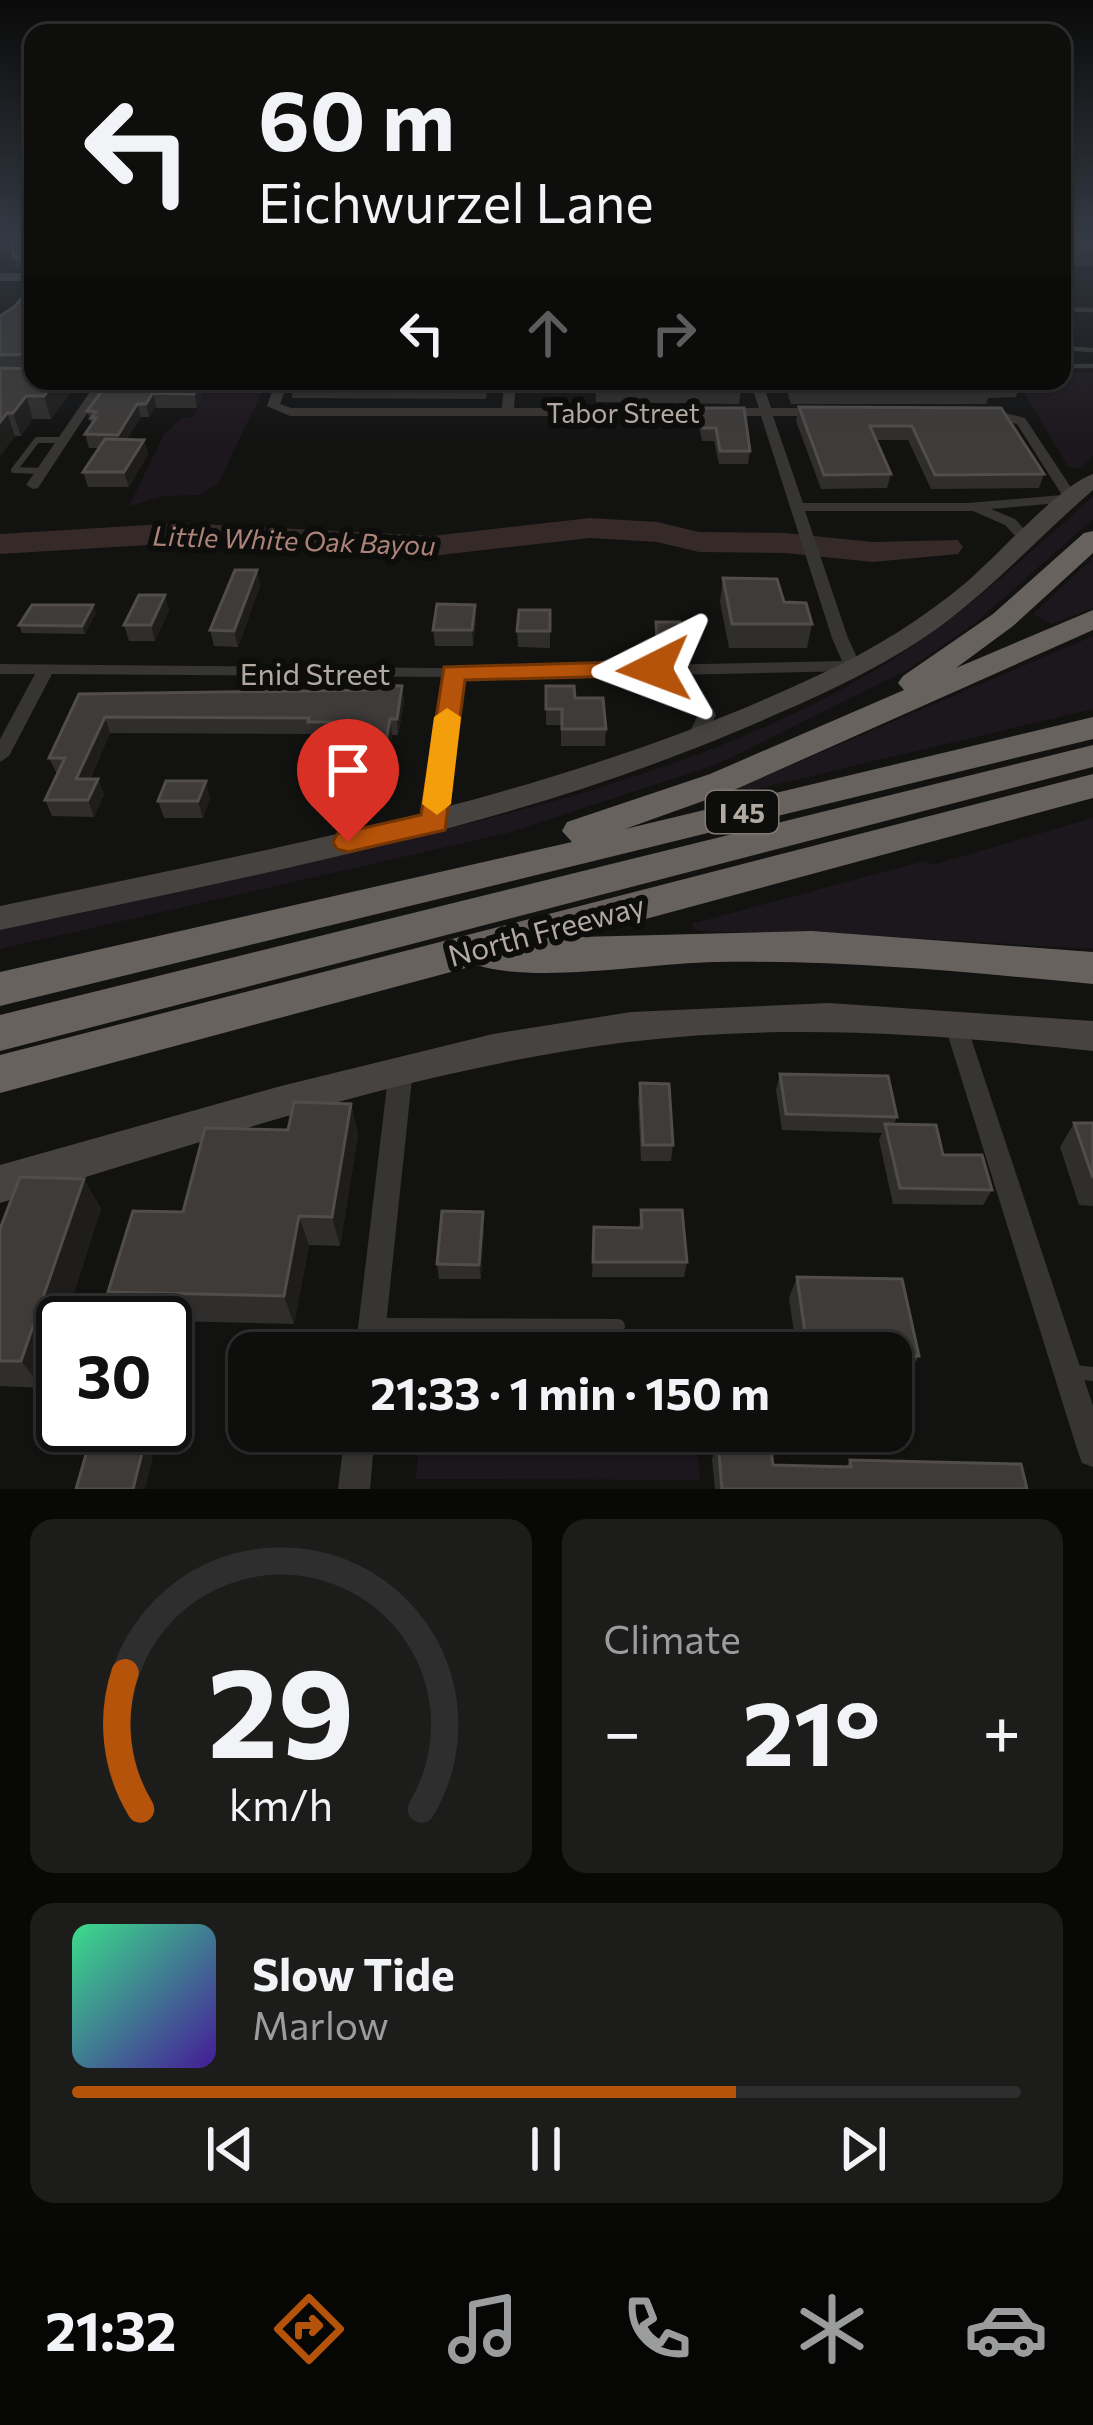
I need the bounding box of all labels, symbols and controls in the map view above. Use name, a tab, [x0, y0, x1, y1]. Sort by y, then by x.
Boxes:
text: 60 m	[258, 66, 455, 168]
icon: left	[60, 72, 216, 228]
text: Eichwurzel Lane	[258, 168, 654, 234]
icon: left	[389, 300, 455, 366]
icon: ahead	[515, 300, 581, 366]
icon: right	[641, 300, 707, 366]
street label: Tabor Street	[546, 396, 700, 429]
water label: Little White Oak Bayou	[152, 519, 436, 561]
position arrow	[591, 606, 717, 732]
street label: Enid Street	[240, 654, 390, 691]
pin	[297, 719, 399, 842]
icon: arrive	[315, 737, 381, 803]
road number: I 45	[706, 791, 778, 833]
street label: North Freeway	[444, 885, 648, 973]
speed limit sign: 30	[36, 1296, 192, 1452]
text: 21:33 · 1 min · 150 m	[370, 1364, 770, 1419]
text: Climate	[604, 1614, 741, 1662]
text: 29	[207, 1631, 354, 1784]
text: 21°	[743, 1674, 880, 1785]
text: −	[604, 1689, 641, 1770]
text: +	[982, 1689, 1021, 1770]
text: km/h	[229, 1777, 333, 1830]
text: Slow Tide	[252, 1945, 455, 2000]
text: Marlow	[252, 2000, 389, 2048]
icon: previous	[197, 2116, 263, 2182]
icon: pause	[513, 2116, 579, 2182]
icon: next	[830, 2116, 896, 2182]
icon: directions	[267, 2287, 351, 2371]
icon: music	[441, 2287, 525, 2371]
icon: phone	[615, 2287, 699, 2371]
icon: climate	[790, 2287, 874, 2371]
icon: car	[964, 2287, 1048, 2371]
text: 21:32	[45, 2296, 176, 2362]

